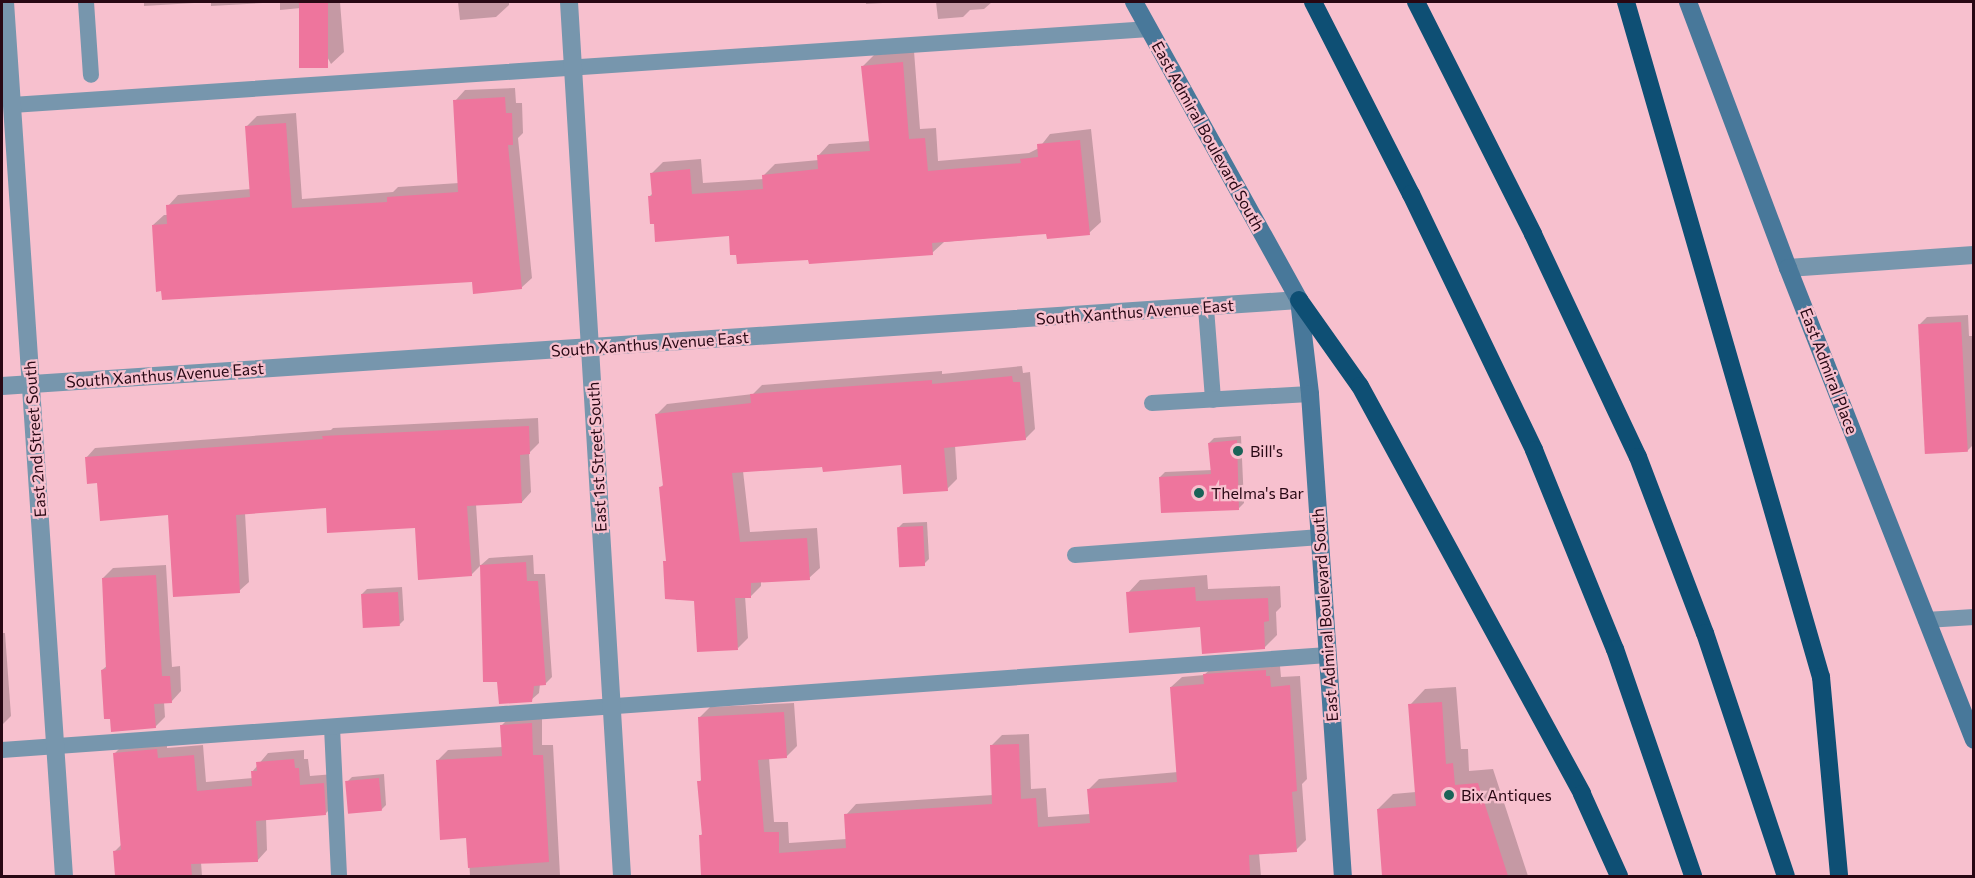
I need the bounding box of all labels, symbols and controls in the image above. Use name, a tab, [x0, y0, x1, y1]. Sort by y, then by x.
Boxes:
street label: East Admiral Boulevard South	[1148, 38, 1268, 234]
street label: South Xanthus Avenue East	[1036, 296, 1234, 328]
street label: East Admiral Place	[1796, 305, 1862, 437]
street label: South Xanthus Avenue East	[551, 328, 749, 360]
street label: South Xanthus Avenue East	[66, 359, 264, 391]
street label: East 2nd Street South	[20, 360, 50, 518]
street label: East 1st Street South	[583, 381, 611, 533]
place label: Bill's	[1250, 441, 1283, 461]
marker: Bill's	[1231, 444, 1245, 458]
place label: Thelma's Bar	[1211, 483, 1304, 503]
marker: Thelma's Bar	[1192, 486, 1206, 500]
street label: East Admiral Boulevard South	[1308, 508, 1342, 722]
place label: Bix Antiques	[1461, 785, 1552, 805]
marker: Bix Antiques	[1442, 788, 1456, 802]

